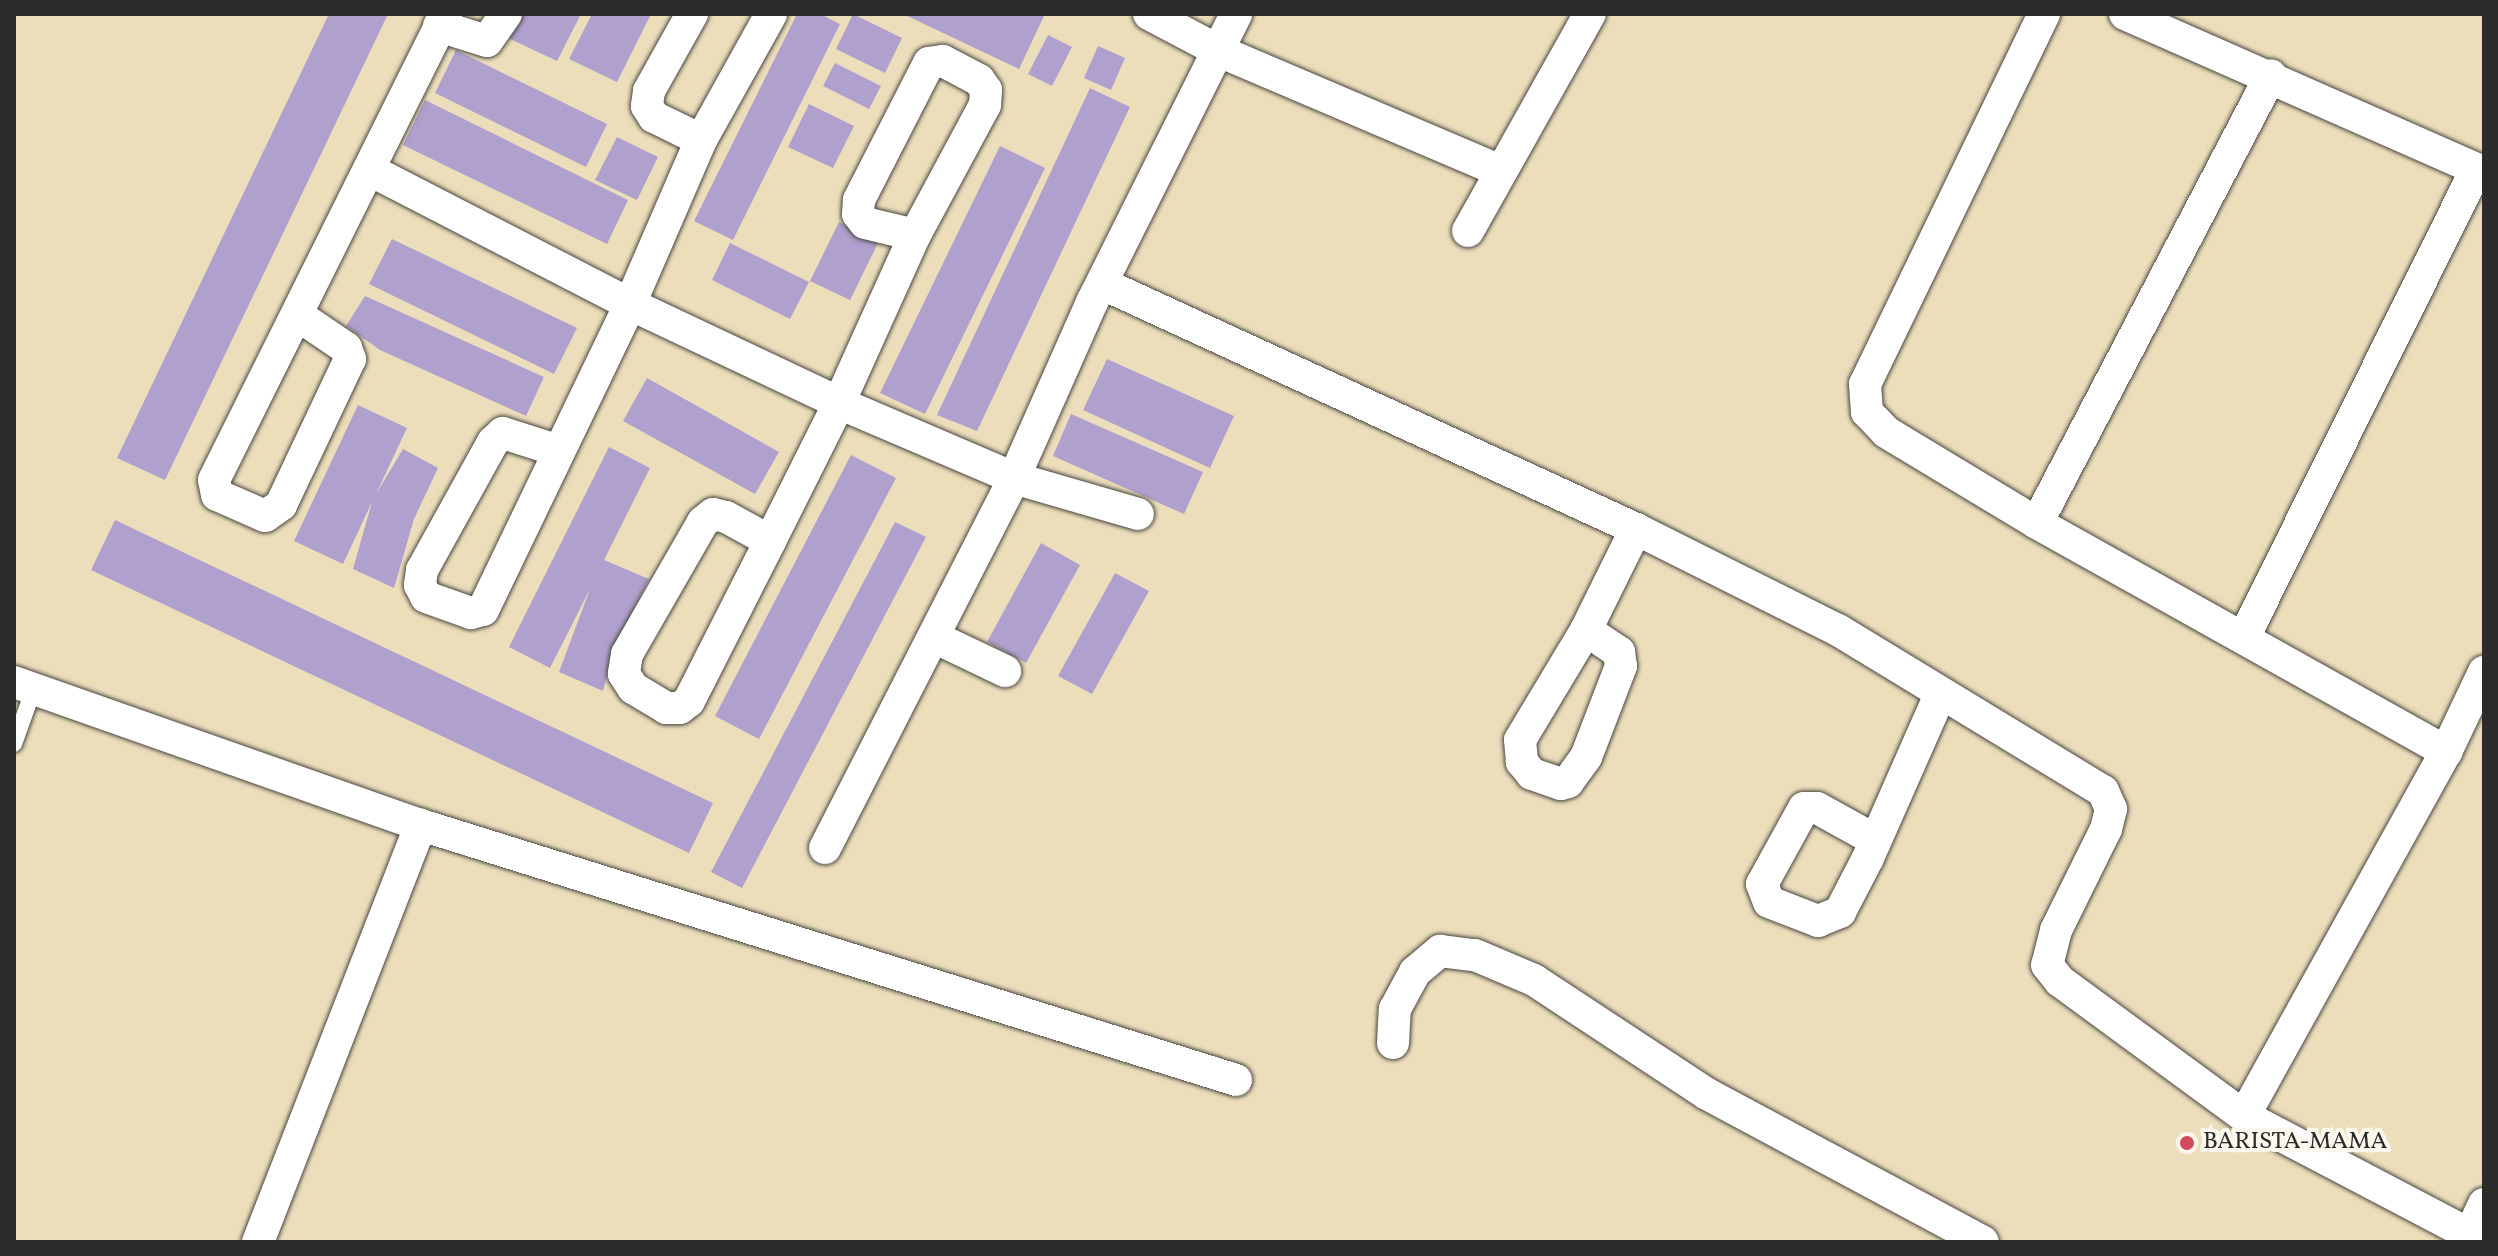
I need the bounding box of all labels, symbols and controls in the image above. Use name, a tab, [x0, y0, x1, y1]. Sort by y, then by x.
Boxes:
place label: BARISTA-MAMA	[2203, 1129, 2387, 1157]
marker: BARISTA-MAMA	[2178, 1134, 2196, 1152]

